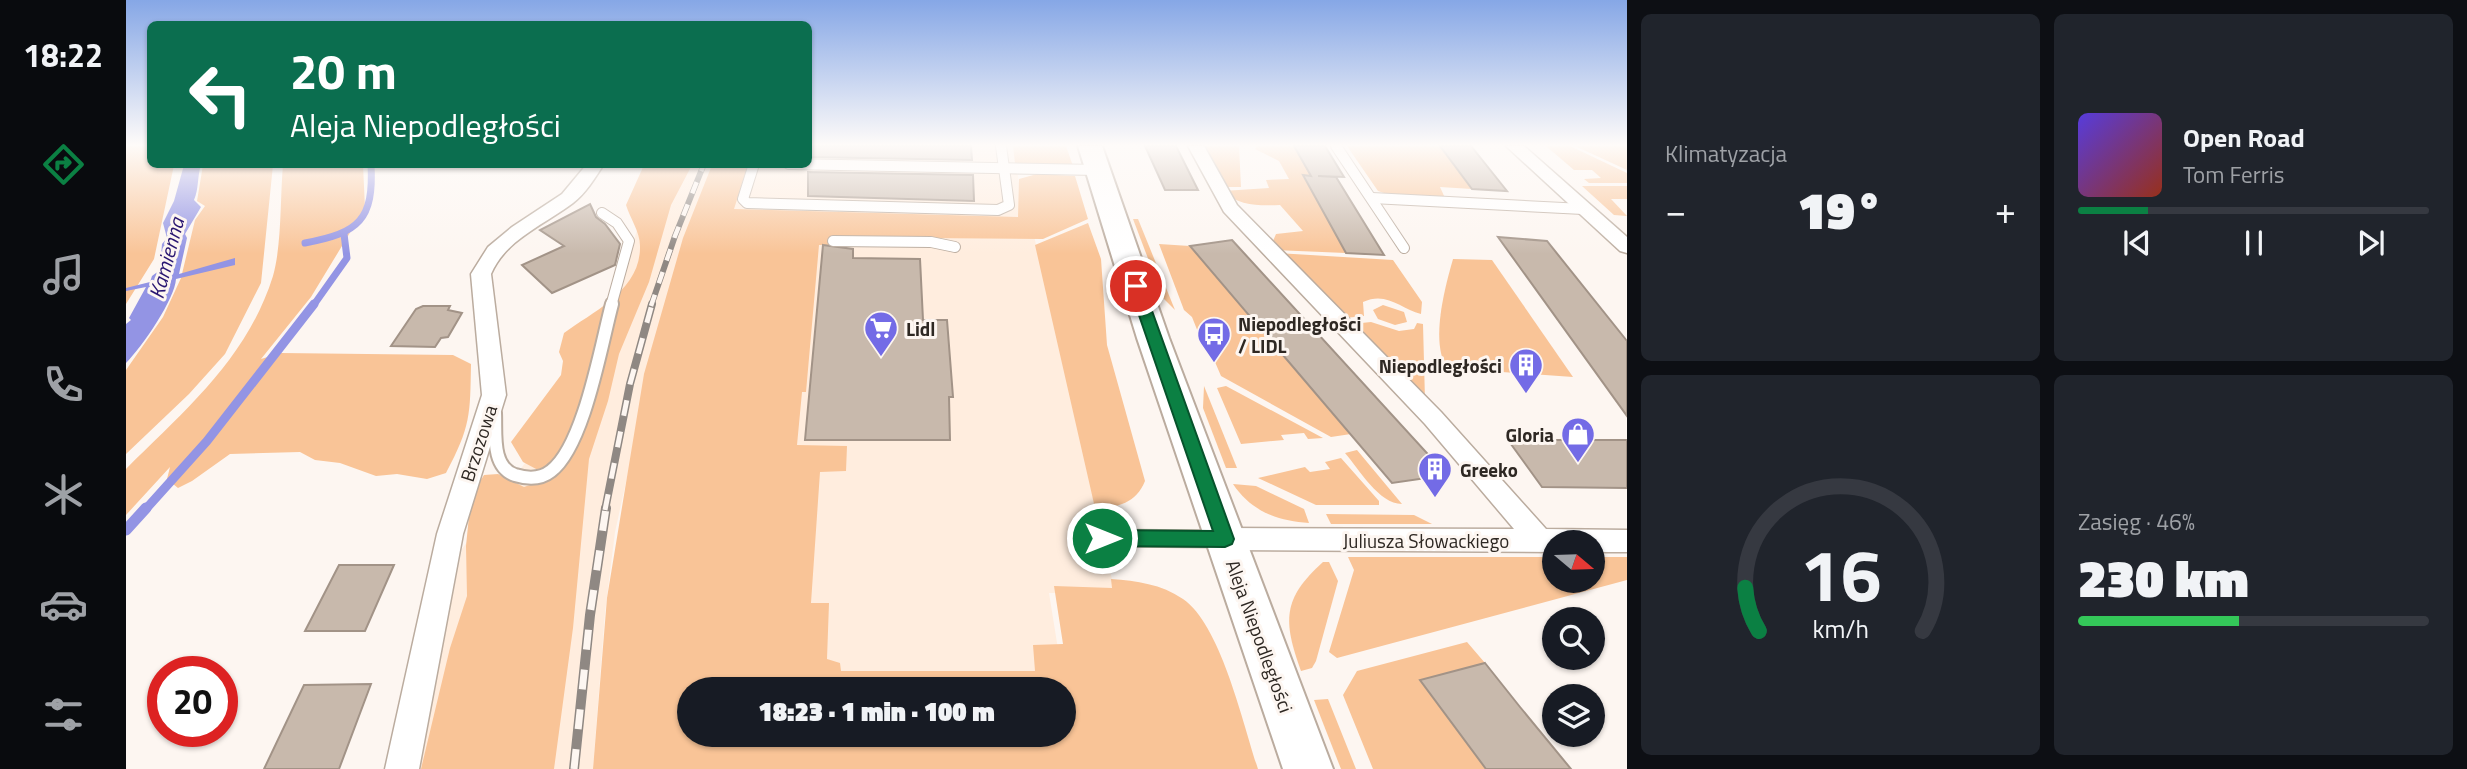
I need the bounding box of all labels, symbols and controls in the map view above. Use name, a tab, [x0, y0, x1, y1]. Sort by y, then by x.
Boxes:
text: 18:22	[23, 31, 103, 79]
text: 20 m	[290, 33, 397, 108]
icon: left	[175, 49, 266, 140]
text: Aleja Niepodległości	[290, 101, 561, 149]
text: Open Road	[2183, 118, 2305, 157]
text: Klimatyzacja	[1665, 136, 1787, 171]
icon: directions	[39, 140, 88, 189]
text: Tom Ferris	[2183, 157, 2284, 192]
text: 19°	[1798, 170, 1883, 249]
text: −	[1665, 181, 1686, 239]
text: +	[1995, 181, 2016, 239]
water label: Kamienna	[140, 212, 193, 302]
icon: previous	[2118, 224, 2156, 262]
icon: pause	[2235, 224, 2273, 262]
icon: next	[2352, 224, 2390, 262]
icon: music	[39, 250, 88, 299]
pin	[1106, 256, 1166, 316]
icon: arrive	[1117, 267, 1155, 305]
supermarket icon: Lidl	[862, 309, 900, 358]
place label: Niepodległości / LIDL	[1238, 309, 1361, 360]
place label: Lidl	[906, 314, 935, 343]
bus stop icon: Niepodległości / LIDL	[1195, 315, 1233, 364]
building icon: Niepodległości	[1507, 346, 1545, 395]
place label: Niepodległości	[1379, 351, 1502, 380]
icon: phone	[39, 360, 88, 409]
street label: Brzozowa	[452, 400, 504, 485]
shop icon: Gloria	[1559, 415, 1597, 464]
place label: Gloria	[1505, 420, 1554, 449]
building icon: Greeko	[1416, 450, 1454, 499]
place label: Greeko	[1460, 455, 1518, 484]
icon: climate	[39, 470, 88, 519]
position arrow	[1065, 501, 1139, 575]
text: Zasięg · 46%	[2078, 504, 2195, 539]
text: 16	[1800, 519, 1881, 629]
street label: Juliusza Słowackiego	[1343, 526, 1509, 555]
north arrow	[1542, 530, 1605, 593]
map controls	[1542, 530, 1605, 747]
text: 230 km	[2078, 538, 2249, 617]
street label: Aleja Niepodległości	[1219, 555, 1301, 717]
icon: car	[39, 580, 88, 629]
button: search	[1542, 607, 1605, 670]
text: km/h	[1812, 610, 1869, 648]
speed limit sign: 20	[147, 656, 238, 747]
button: layers	[1542, 684, 1605, 747]
icon: filters	[39, 690, 88, 739]
text: 18:23 · 1 min · 100 m	[758, 692, 995, 731]

